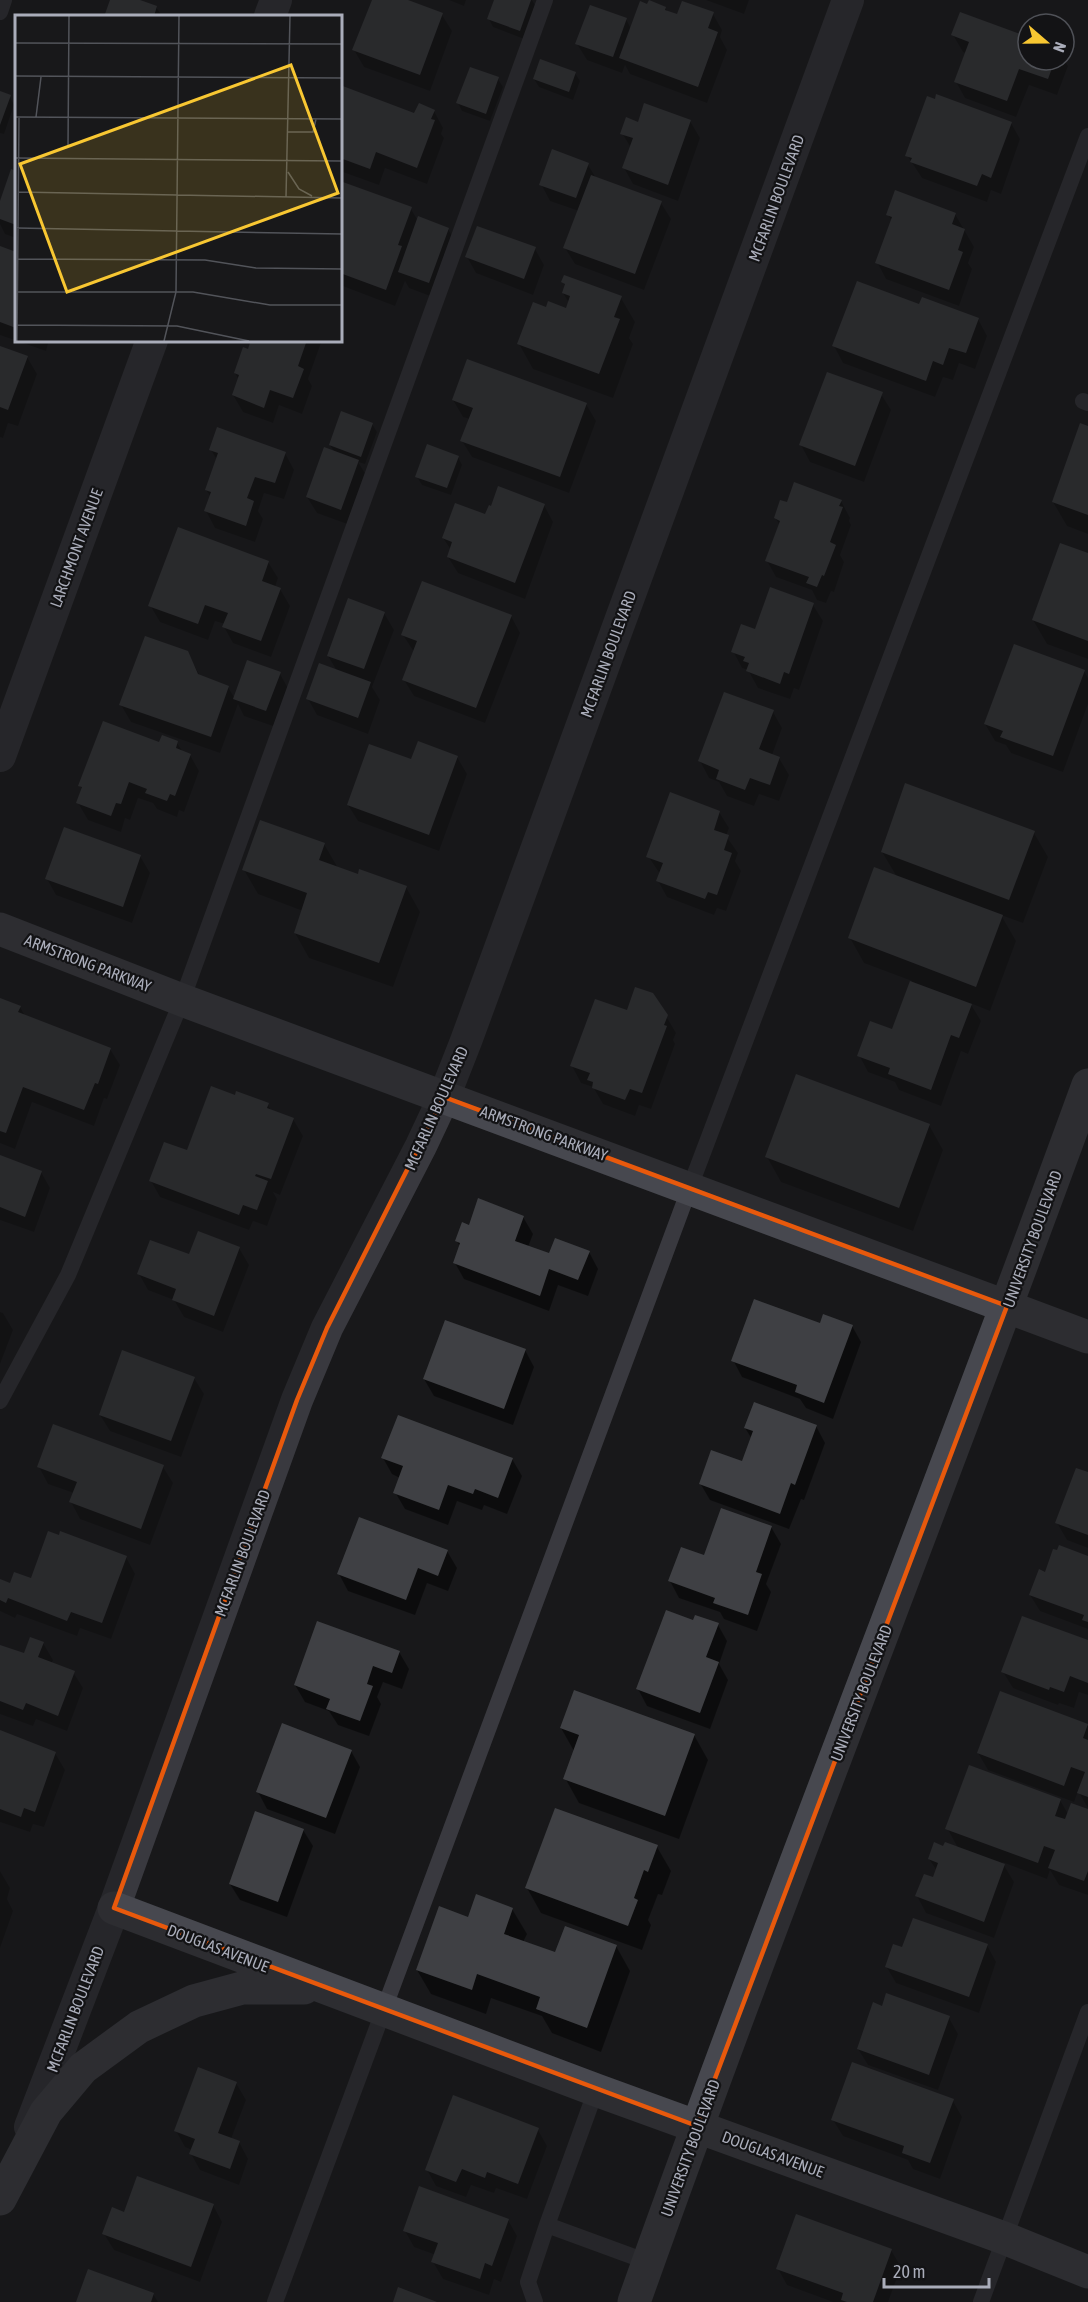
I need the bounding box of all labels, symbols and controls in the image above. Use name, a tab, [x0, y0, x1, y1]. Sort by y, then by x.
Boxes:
north arrow	[1016, 12, 1076, 72]
inset map	[15, 15, 342, 342]
text: N	[1050, 40, 1070, 55]
street label: MCFARLIN BOULEVARD	[745, 132, 807, 264]
street label: LARCHMONT AVENUE	[46, 486, 106, 610]
street label: MCFARLIN BOULEVARD	[577, 588, 639, 720]
street label: ARMSTRONG PARKWAY	[22, 931, 155, 996]
street label: MCFARLIN BOULEVARD	[401, 1043, 471, 1173]
street label: ARMSTRONG PARKWAY	[478, 1102, 611, 1165]
street label: UNIVERSITY BOULEVARD	[999, 1168, 1065, 1310]
street label: MCFARLIN BOULEVARD	[211, 1487, 273, 1619]
street label: UNIVERSITY BOULEVARD	[827, 1622, 895, 1764]
street label: DOUGLAS AVENUE	[165, 1920, 271, 1976]
street label: MCFARLIN BOULEVARD	[43, 1943, 107, 2075]
street label: UNIVERSITY BOULEVARD	[657, 2077, 723, 2219]
street label: DOUGLAS AVENUE	[720, 2127, 827, 2181]
scale bar	[884, 2251, 989, 2289]
text: 20 m	[893, 2261, 925, 2282]

